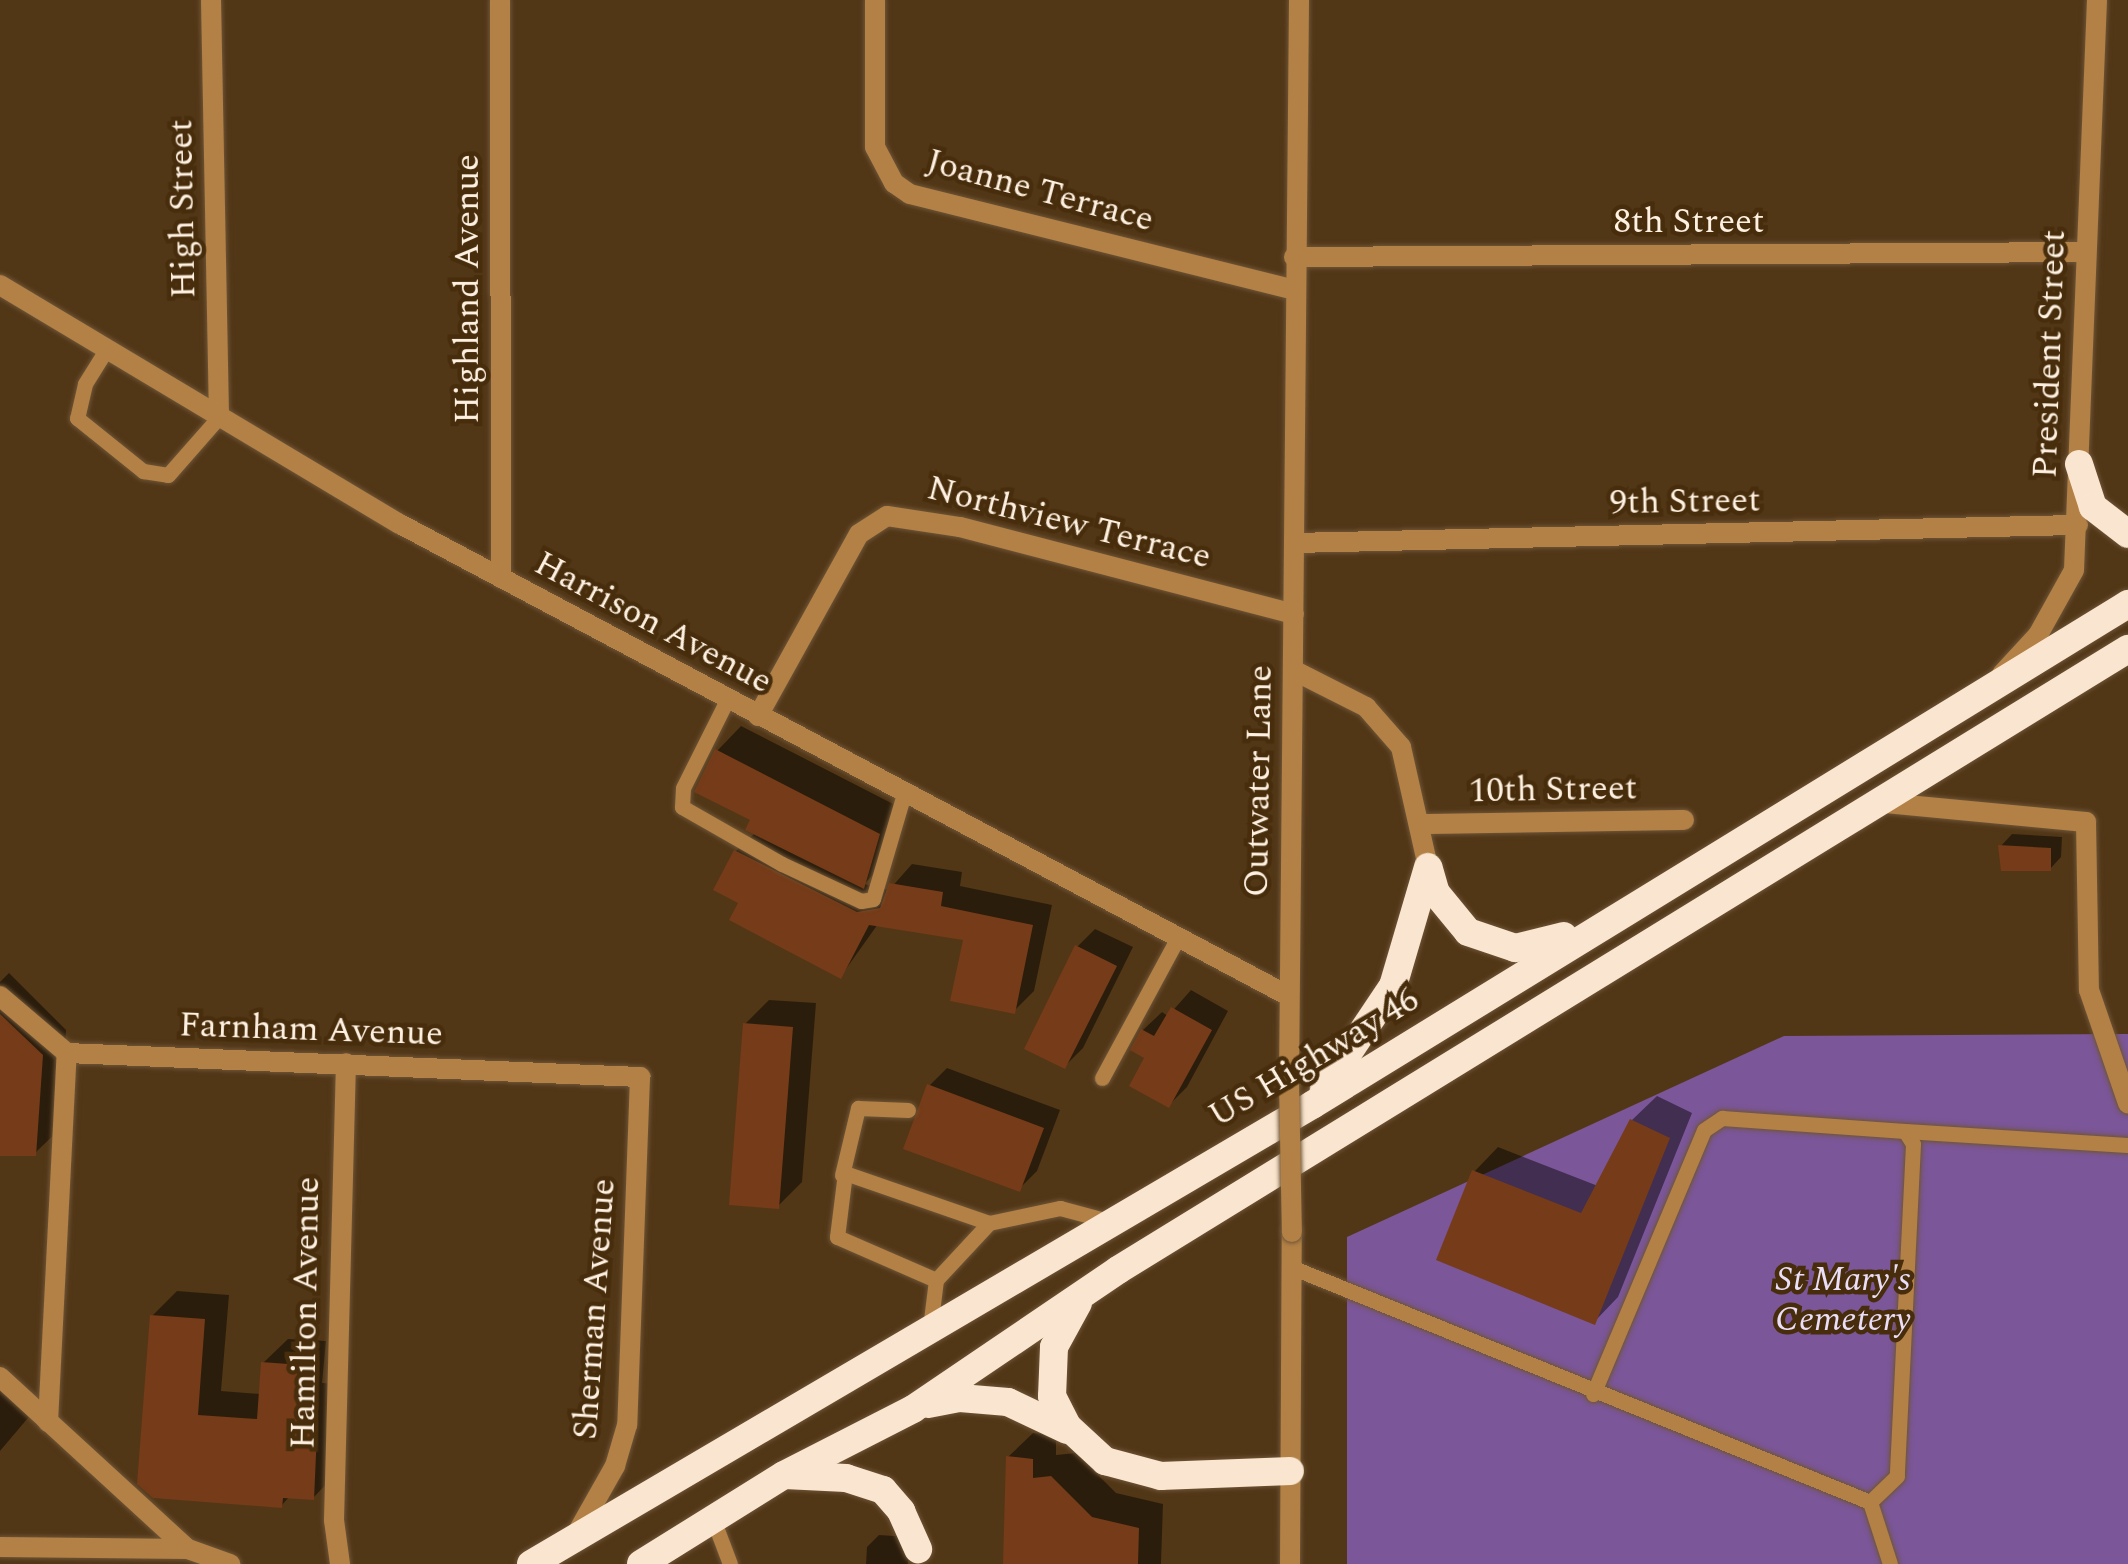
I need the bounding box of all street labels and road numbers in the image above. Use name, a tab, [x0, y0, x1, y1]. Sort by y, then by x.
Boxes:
street label: High Street	[160, 119, 206, 299]
street label: Joanne Terrace	[922, 141, 1158, 241]
street label: Highland Avenue	[447, 154, 489, 424]
street label: 8th Street	[1614, 201, 1764, 243]
street label: President Street	[2025, 229, 2075, 479]
street label: Northview Terrace	[923, 467, 1215, 579]
street label: 9th Street	[1609, 480, 1761, 524]
street label: Harrison Avenue	[527, 543, 779, 703]
street label: Outwater Lane	[1236, 665, 1282, 897]
street label: 10th Street	[1468, 768, 1638, 812]
street label: US Highway 46	[1201, 979, 1427, 1137]
street label: Farnham Avenue	[178, 1004, 444, 1056]
street label: Hamilton Avenue	[283, 1176, 329, 1450]
street label: Sherman Avenue	[565, 1177, 625, 1441]

